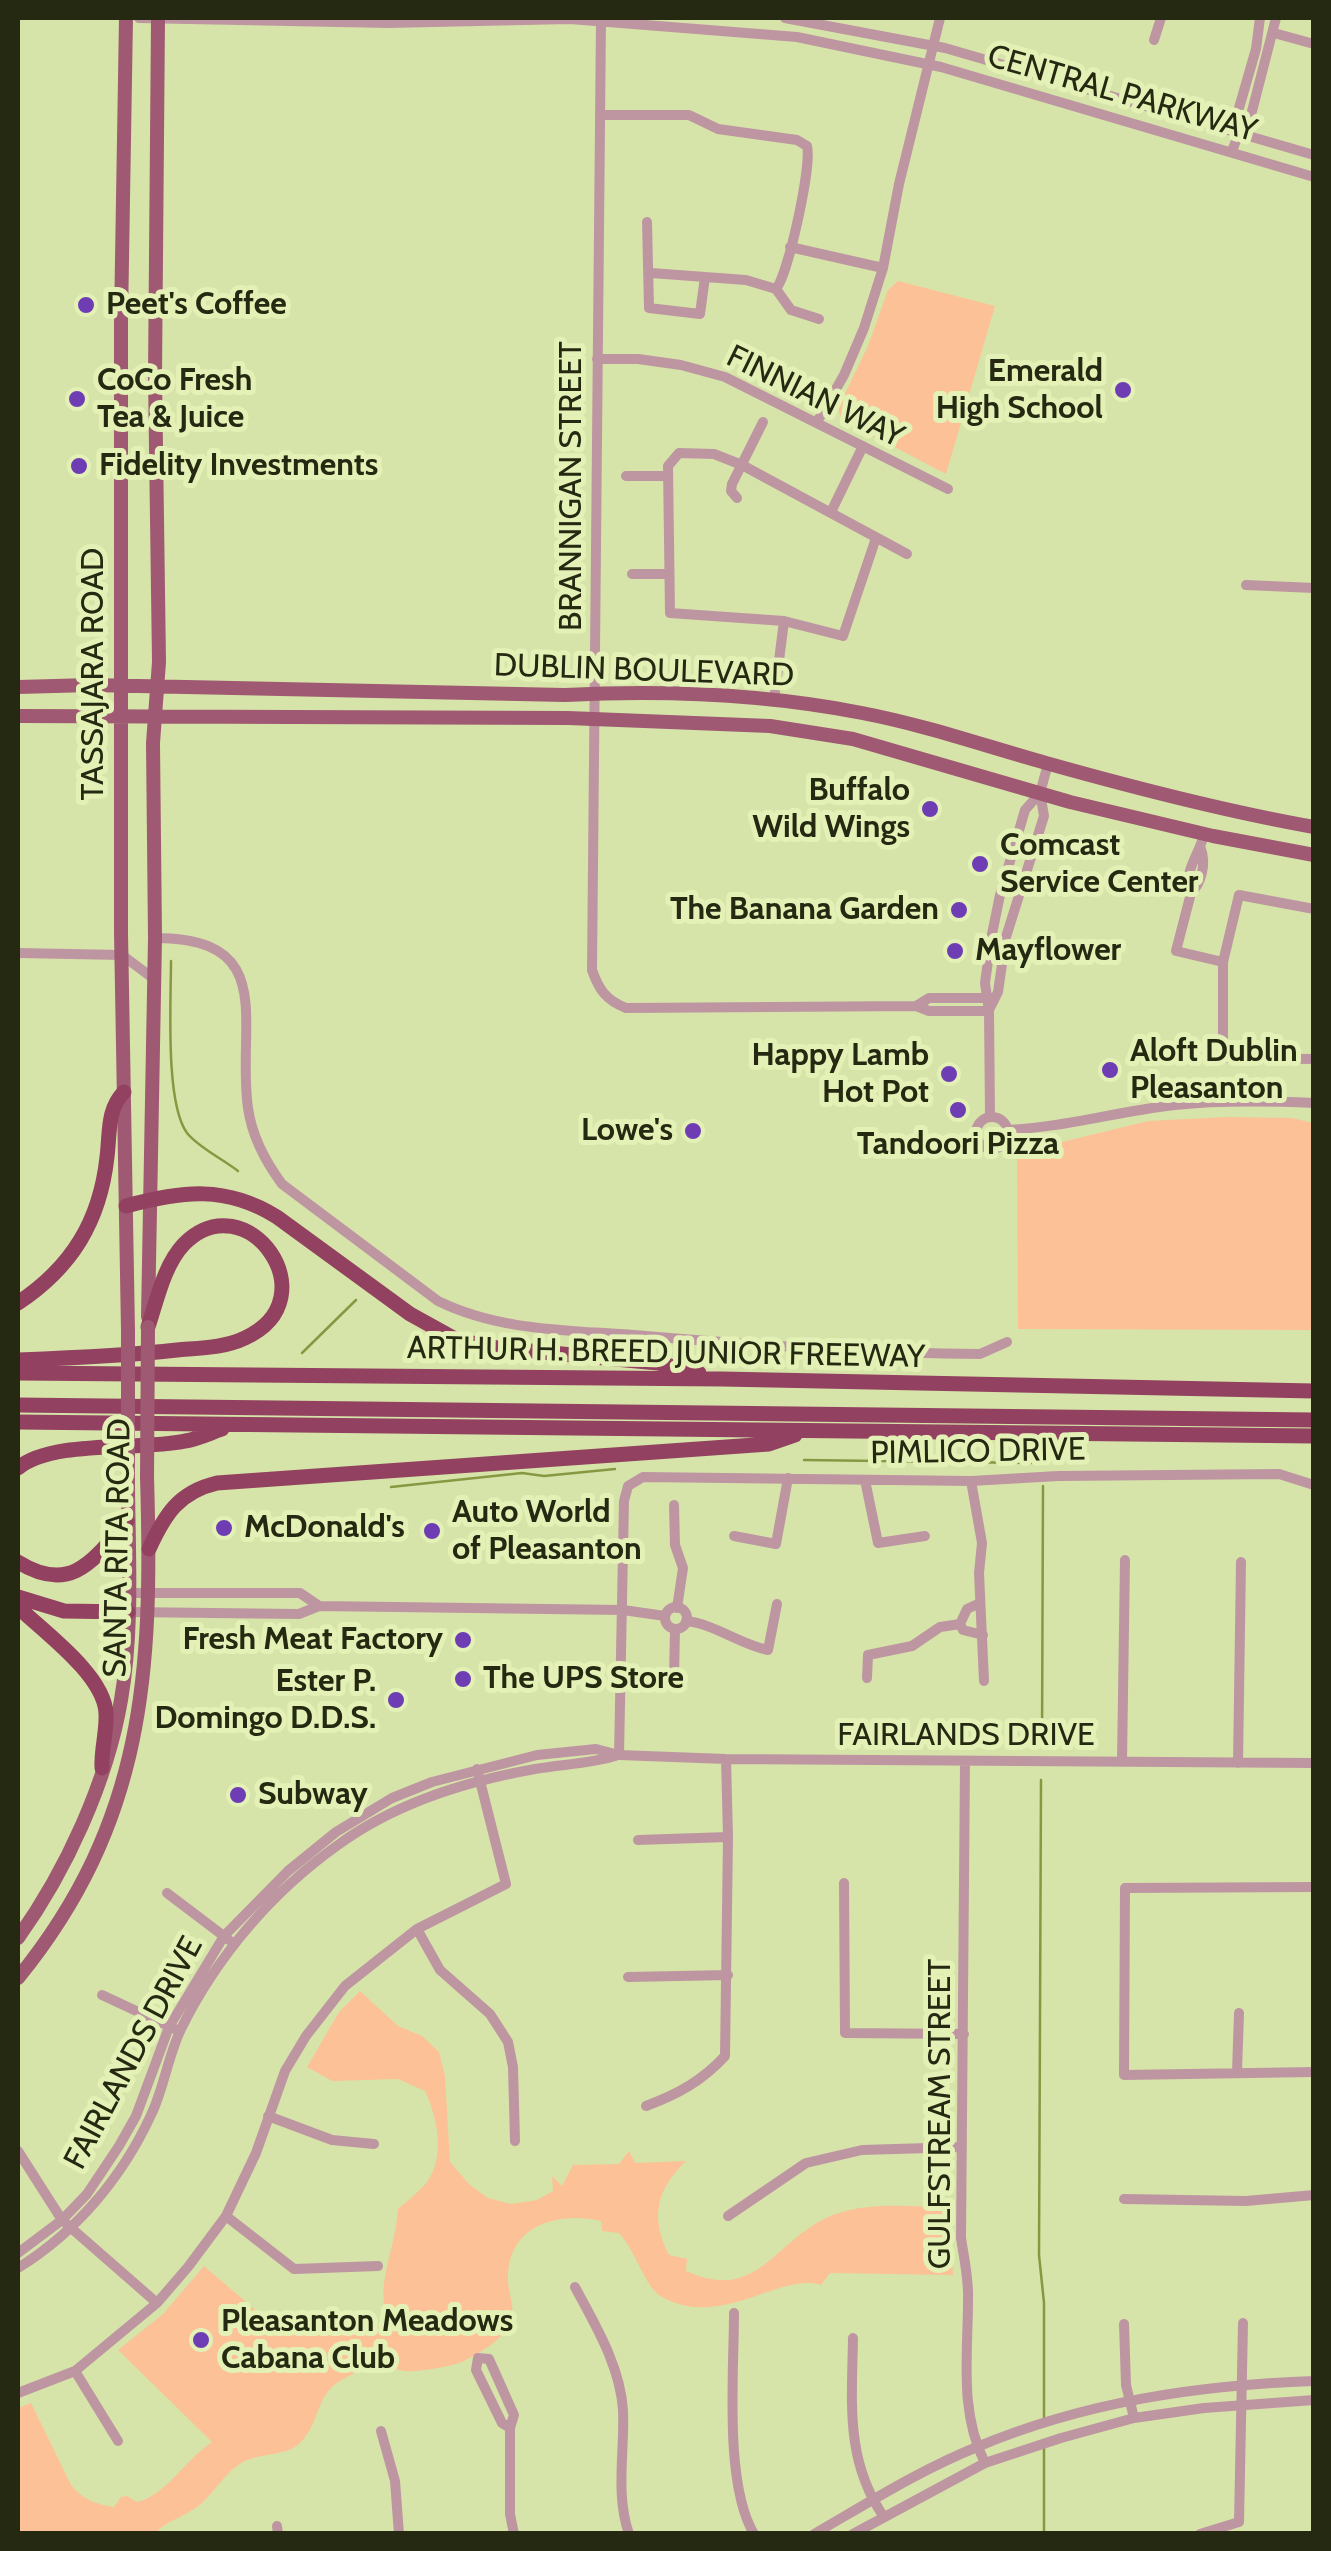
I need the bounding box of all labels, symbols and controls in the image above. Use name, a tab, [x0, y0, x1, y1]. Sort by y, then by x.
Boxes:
street label: CENTRAL PARKWAY	[983, 37, 1261, 151]
place label: Peet's Coffee	[106, 286, 287, 324]
marker: Peet's Coffee	[75, 294, 97, 316]
street label: FINNIAN WAY	[720, 338, 910, 456]
street label: BRANNIGAN STREET	[553, 341, 591, 631]
place label: Emerald High School	[936, 353, 1103, 428]
place label: CoCo Fresh Tea & Juice	[97, 362, 252, 437]
marker: Emerald High School	[1112, 379, 1134, 401]
marker: CoCo Fresh Tea & Juice	[66, 388, 88, 410]
place label: Fidelity Investments	[99, 447, 378, 485]
marker: Fidelity Investments	[68, 455, 90, 477]
street label: TASSAJARA ROAD	[75, 548, 113, 800]
street label: DUBLIN BOULEVARD	[493, 647, 795, 695]
place label: Buffalo Wild Wings	[752, 772, 910, 847]
marker: Buffalo Wild Wings	[919, 798, 941, 820]
place label: Comcast Service Center	[1000, 827, 1198, 902]
marker: Comcast Service Center	[969, 853, 991, 875]
place label: The Banana Garden	[670, 891, 939, 929]
marker: The Banana Garden	[948, 899, 970, 921]
place label: Mayflower	[975, 932, 1121, 970]
marker: Mayflower	[944, 940, 966, 962]
place label: Aloft Dublin Pleasanton	[1130, 1033, 1298, 1108]
place label: Happy Lamb Hot Pot	[751, 1037, 929, 1112]
marker: Aloft Dublin Pleasanton	[1099, 1059, 1121, 1081]
marker: Happy Lamb Hot Pot	[938, 1063, 960, 1085]
marker: Tandoori Pizza	[947, 1099, 969, 1121]
place label: Lowe's	[581, 1112, 673, 1150]
marker: Lowe's	[682, 1120, 704, 1142]
place label: Tandoori Pizza	[857, 1126, 1059, 1164]
street label: ARTHUR H. BREED JUNIOR FREEWAY	[407, 1329, 925, 1377]
street label: SANTA RITA ROAD	[97, 1418, 139, 1678]
street label: PIMLICO DRIVE	[870, 1431, 1086, 1473]
place label: Auto World of Pleasanton	[452, 1494, 642, 1569]
place label: McDonald's	[244, 1509, 405, 1547]
marker: McDonald's	[213, 1517, 235, 1539]
marker: Auto World of Pleasanton	[421, 1520, 443, 1542]
place label: Fresh Meat Factory	[183, 1621, 443, 1659]
marker: Fresh Meat Factory	[452, 1629, 474, 1651]
place label: The UPS Store	[483, 1660, 684, 1698]
place label: Ester P. Domingo D.D.S.	[154, 1663, 376, 1738]
marker: The UPS Store	[452, 1668, 474, 1690]
marker: Ester P. Domingo D.D.S.	[385, 1689, 407, 1711]
street label: FAIRLANDS DRIVE	[837, 1717, 1095, 1755]
place label: Subway	[258, 1776, 368, 1814]
marker: Subway	[227, 1784, 249, 1806]
street label: FAIRLANDS DRIVE	[57, 1930, 211, 2176]
street label: GULFSTREAM STREET	[922, 1959, 960, 2269]
place label: Pleasanton Meadows Cabana Club	[221, 2303, 513, 2378]
marker: Pleasanton Meadows Cabana Club	[190, 2329, 212, 2351]

